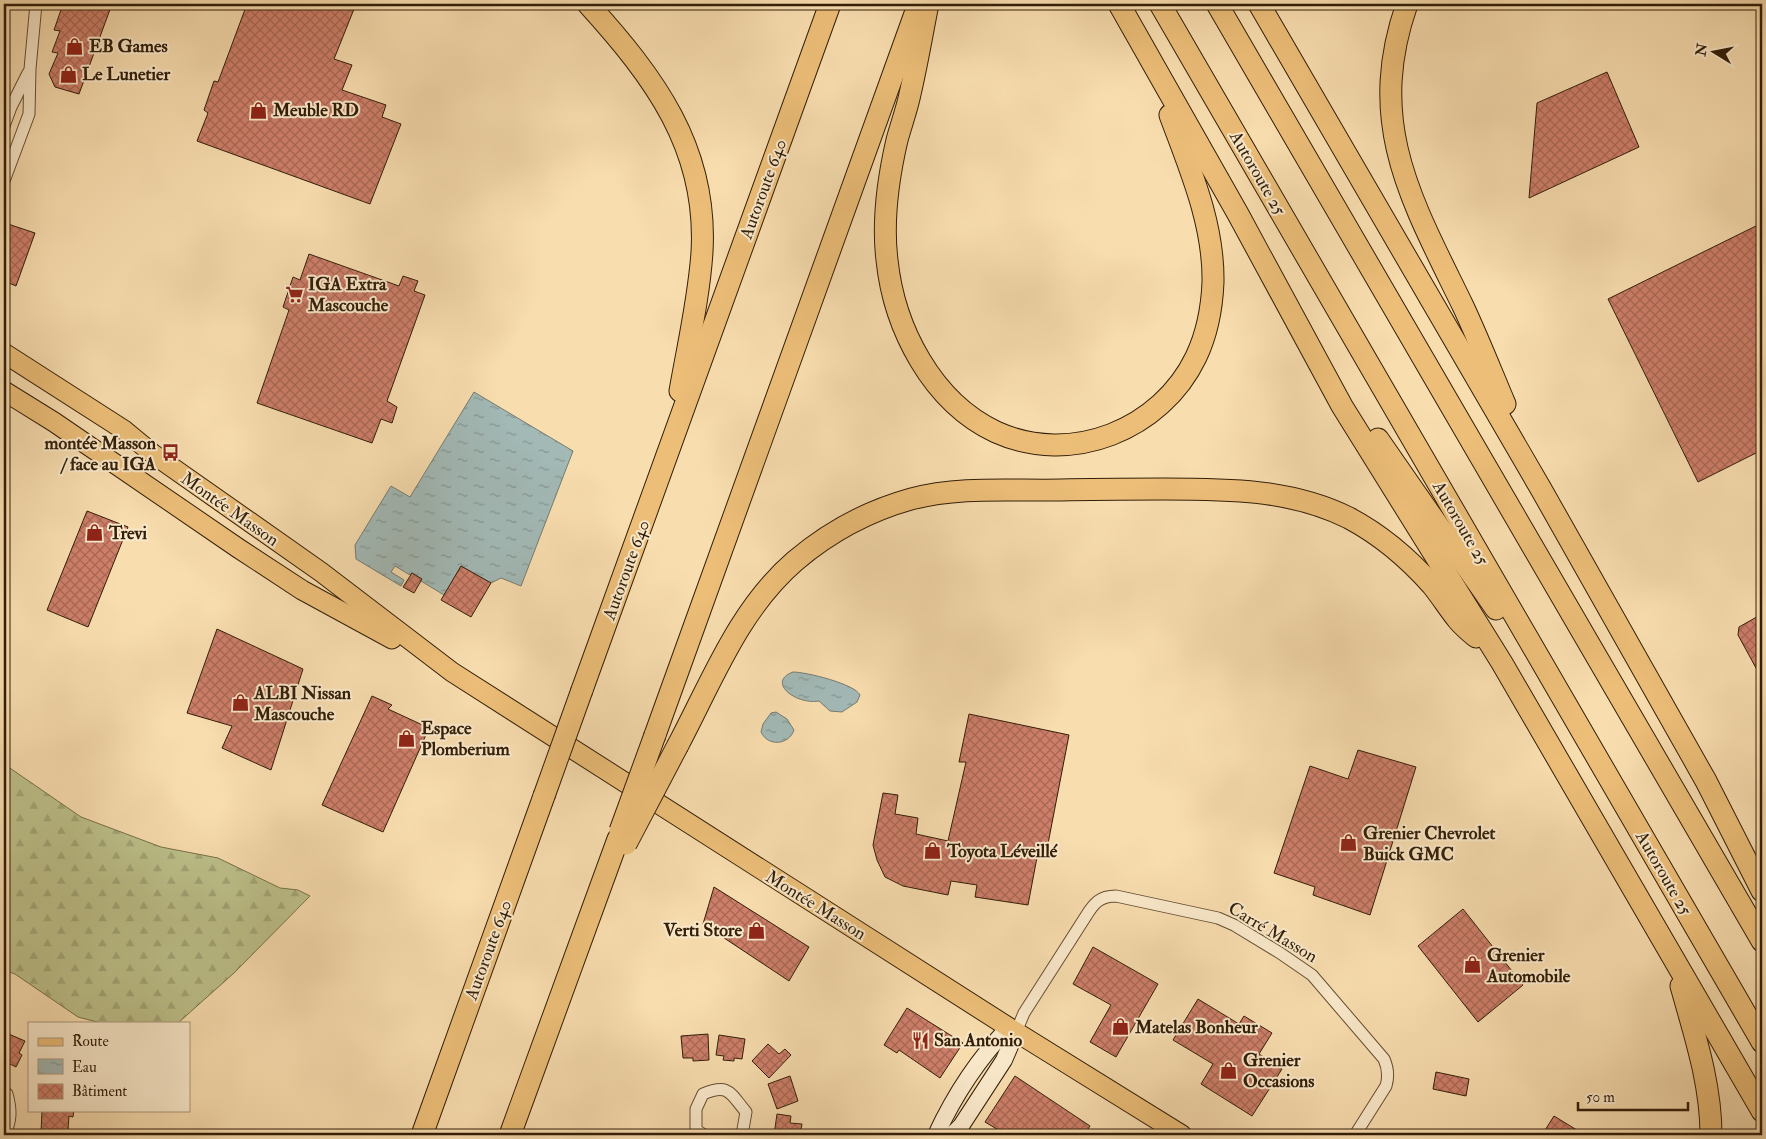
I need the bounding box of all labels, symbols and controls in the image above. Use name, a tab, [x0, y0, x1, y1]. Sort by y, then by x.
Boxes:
north arrow	[1688, 28, 1738, 78]
place label: EB Games	[89, 35, 168, 58]
shop icon: EB Games	[65, 36, 85, 56]
text: N	[1692, 42, 1711, 58]
place label: Le Lunetier	[82, 63, 171, 86]
shop icon: Le Lunetier	[58, 64, 78, 84]
place label: Meuble RD	[272, 99, 359, 122]
shop icon: Meuble RD	[249, 100, 269, 120]
street label: Autoroute 25	[1224, 126, 1291, 220]
street label: Autoroute 640	[734, 136, 792, 243]
place label: IGA Extra Mascouche	[307, 273, 389, 317]
supermarket icon: IGA Extra Mascouche	[284, 284, 304, 304]
place label: montée Masson / face au IGA	[45, 432, 157, 476]
bus stop icon: montée Masson / face au IGA	[160, 443, 180, 463]
street label: Montée Masson	[176, 467, 283, 552]
street label: Autoroute 25	[1427, 476, 1494, 570]
street label: Autoroute 640	[597, 517, 655, 624]
place label: Trevi	[108, 522, 147, 545]
shop icon: Trevi	[85, 523, 105, 543]
place label: ALBI Nissan Mascouche	[253, 682, 352, 726]
shop icon: ALBI Nissan Mascouche	[230, 693, 250, 713]
place label: Espace Plomberium	[421, 717, 511, 761]
shop icon: Espace Plomberium	[397, 728, 417, 748]
place label: Grenier Chevrolet Buick GMC	[1363, 822, 1496, 866]
street label: Autoroute 25	[1630, 826, 1697, 920]
shop icon: Grenier Chevrolet Buick GMC	[1339, 833, 1359, 853]
place label: Toyota Léveillé	[946, 840, 1058, 863]
shop icon: Toyota Léveillé	[923, 841, 943, 861]
street label: Montée Masson	[761, 865, 870, 946]
street label: Autoroute 640	[459, 897, 517, 1004]
street label: Carré Masson	[1224, 897, 1322, 968]
place label: Verti Store	[662, 919, 742, 942]
shop icon: Verti Store	[746, 920, 766, 940]
place label: Grenier Automobile	[1486, 944, 1571, 988]
shop icon: Grenier Automobile	[1463, 955, 1483, 975]
place label: Matelas Bonheur	[1134, 1016, 1258, 1039]
shop icon: Matelas Bonheur	[1111, 1017, 1131, 1037]
legend	[28, 1022, 190, 1112]
place label: San Antonio	[934, 1029, 1023, 1052]
restaurant icon: San Antonio	[910, 1030, 930, 1050]
text: Route	[72, 1032, 109, 1051]
place label: Grenier Occasions	[1243, 1049, 1315, 1093]
text: Eau	[72, 1058, 97, 1077]
shop icon: Grenier Occasions	[1219, 1060, 1239, 1080]
scale bar	[1578, 1079, 1688, 1111]
text: Bâtiment	[72, 1082, 127, 1101]
text: 50 m	[1586, 1088, 1615, 1107]

